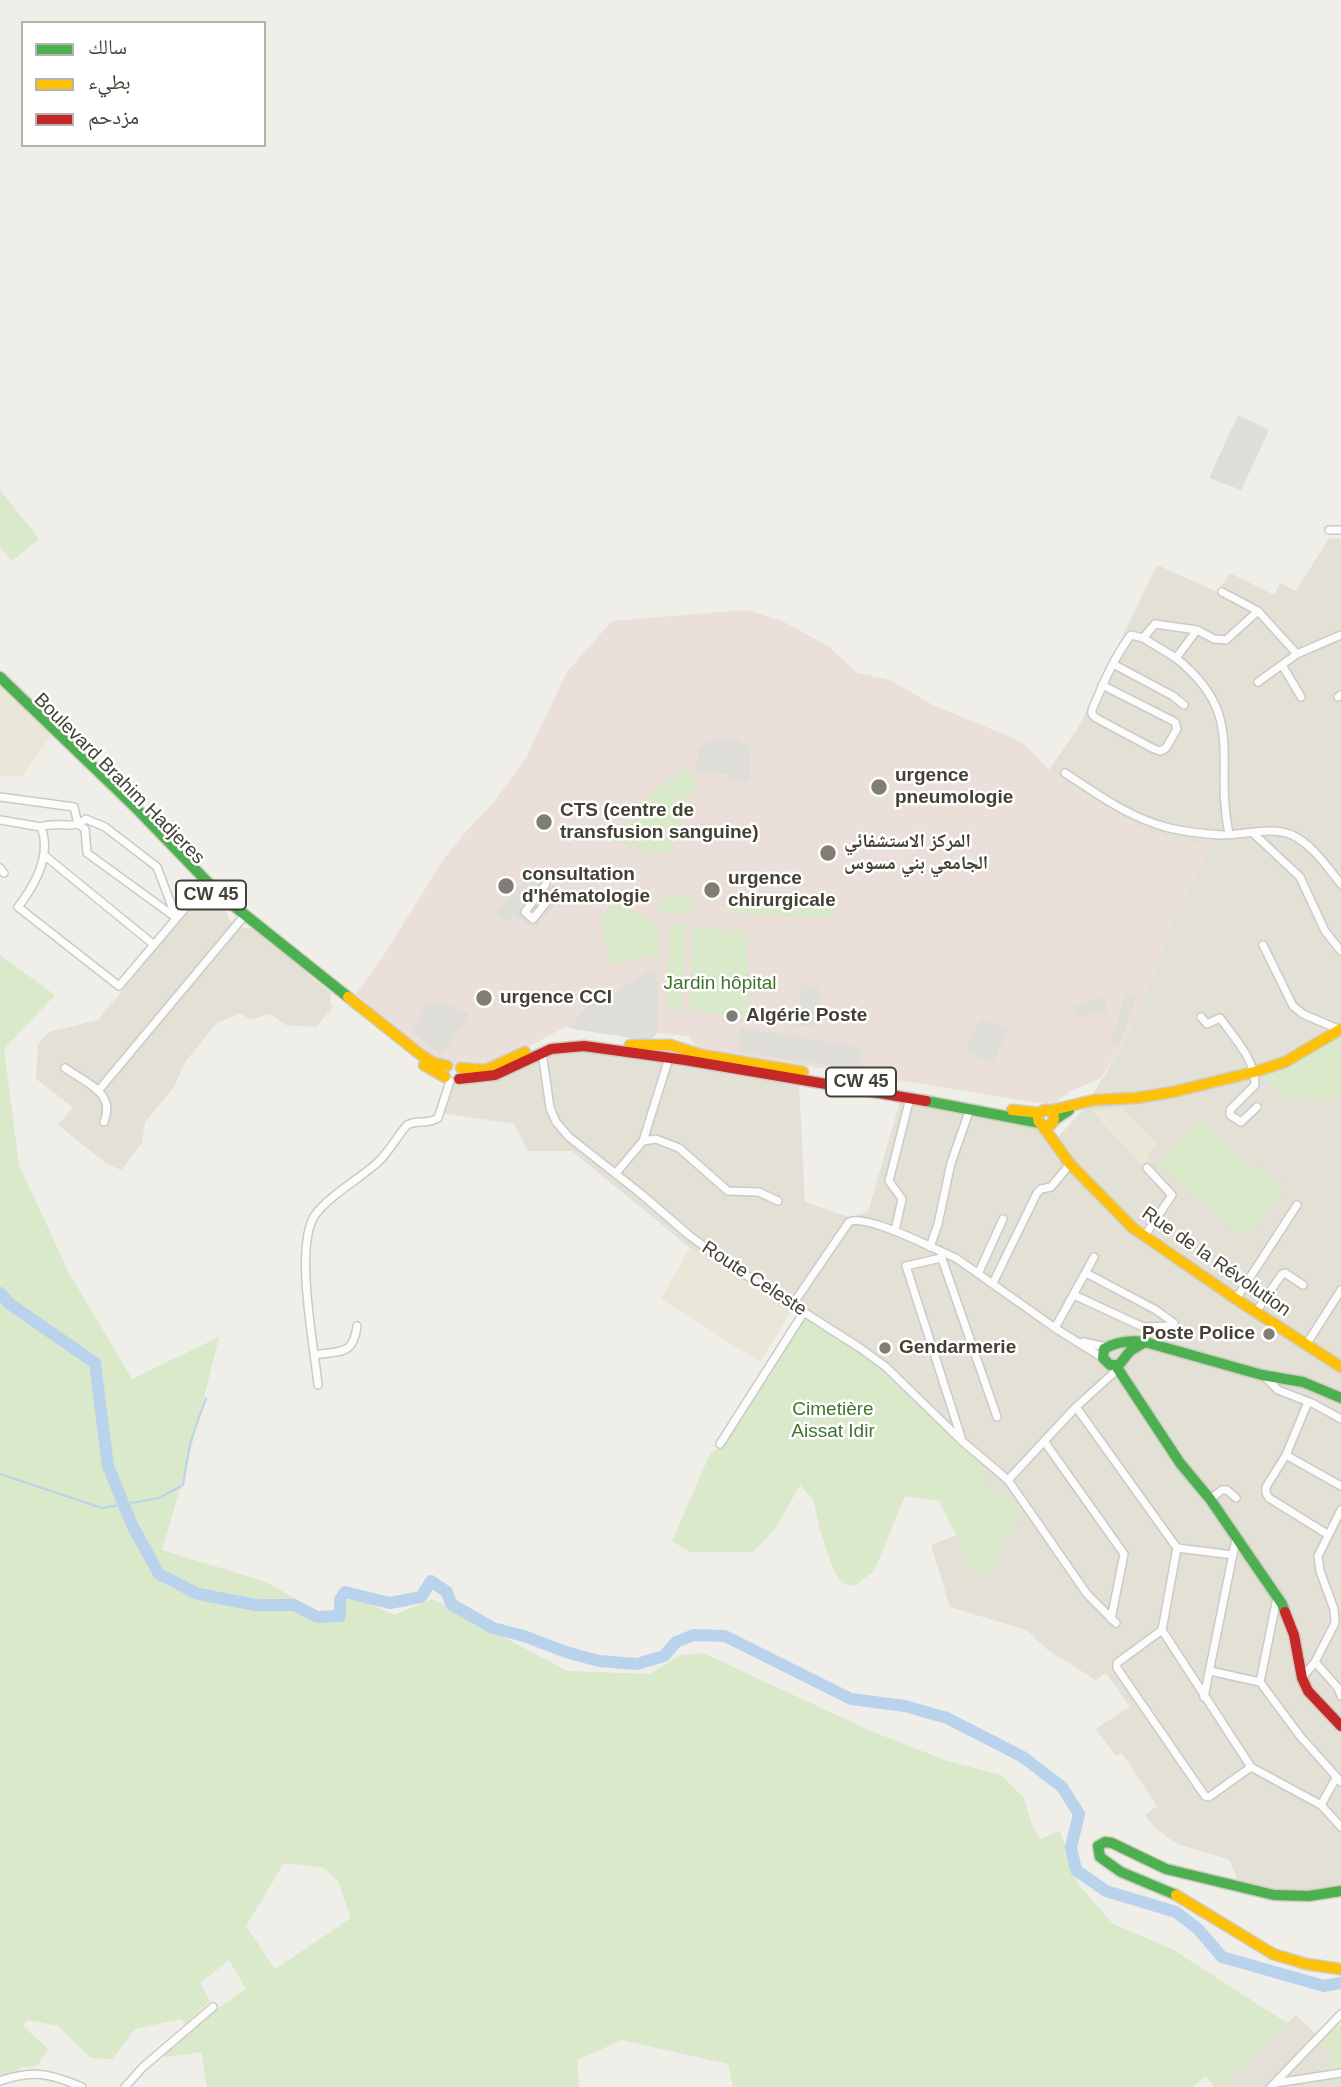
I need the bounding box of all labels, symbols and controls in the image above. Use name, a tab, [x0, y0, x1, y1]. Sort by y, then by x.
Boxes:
legend	[21, 21, 266, 147]
text: سالك	[88, 35, 127, 58]
text: بطيء	[88, 70, 131, 93]
text: مزدحم	[88, 105, 139, 128]
street label: Boulevard Brahim Hadjeres	[29, 689, 209, 869]
place label: urgence pneumologie	[895, 765, 1013, 809]
marker: urgence pneumologie	[869, 777, 889, 797]
place label: CTS (centre de transfusion sanguine)	[560, 800, 758, 844]
marker: CTS (centre de transfusion sanguine)	[534, 812, 554, 832]
place label: المركز الاستشفائي الجامعي بني مسوس	[844, 831, 988, 875]
marker: المركز الاستشفائي الجامعي بني مسوس	[818, 843, 838, 863]
place label: consultation d'hématologie	[522, 864, 650, 908]
place label: urgence chirurgicale	[728, 868, 836, 912]
marker: consultation d'hématologie	[496, 876, 516, 896]
road number: CW 45	[176, 880, 246, 910]
marker: urgence chirurgicale	[702, 880, 722, 900]
park label: Jardin hôpital	[663, 973, 777, 995]
place label: urgence CCI	[500, 987, 612, 1009]
marker: urgence CCI	[474, 988, 494, 1008]
place label: Algérie Poste	[746, 1005, 867, 1027]
marker: Algérie Poste	[724, 1008, 740, 1024]
road number: CW 45	[826, 1068, 896, 1097]
street label: Rue de la Révolution	[1137, 1202, 1295, 1322]
street label: Route Celeste	[697, 1237, 811, 1321]
place label: Poste Police	[1142, 1323, 1255, 1345]
marker: Poste Police	[1261, 1326, 1277, 1342]
place label: Gendarmerie	[899, 1337, 1016, 1359]
marker: Gendarmerie	[877, 1340, 893, 1356]
park label: Cimetière Aissat Idir	[791, 1399, 875, 1443]

